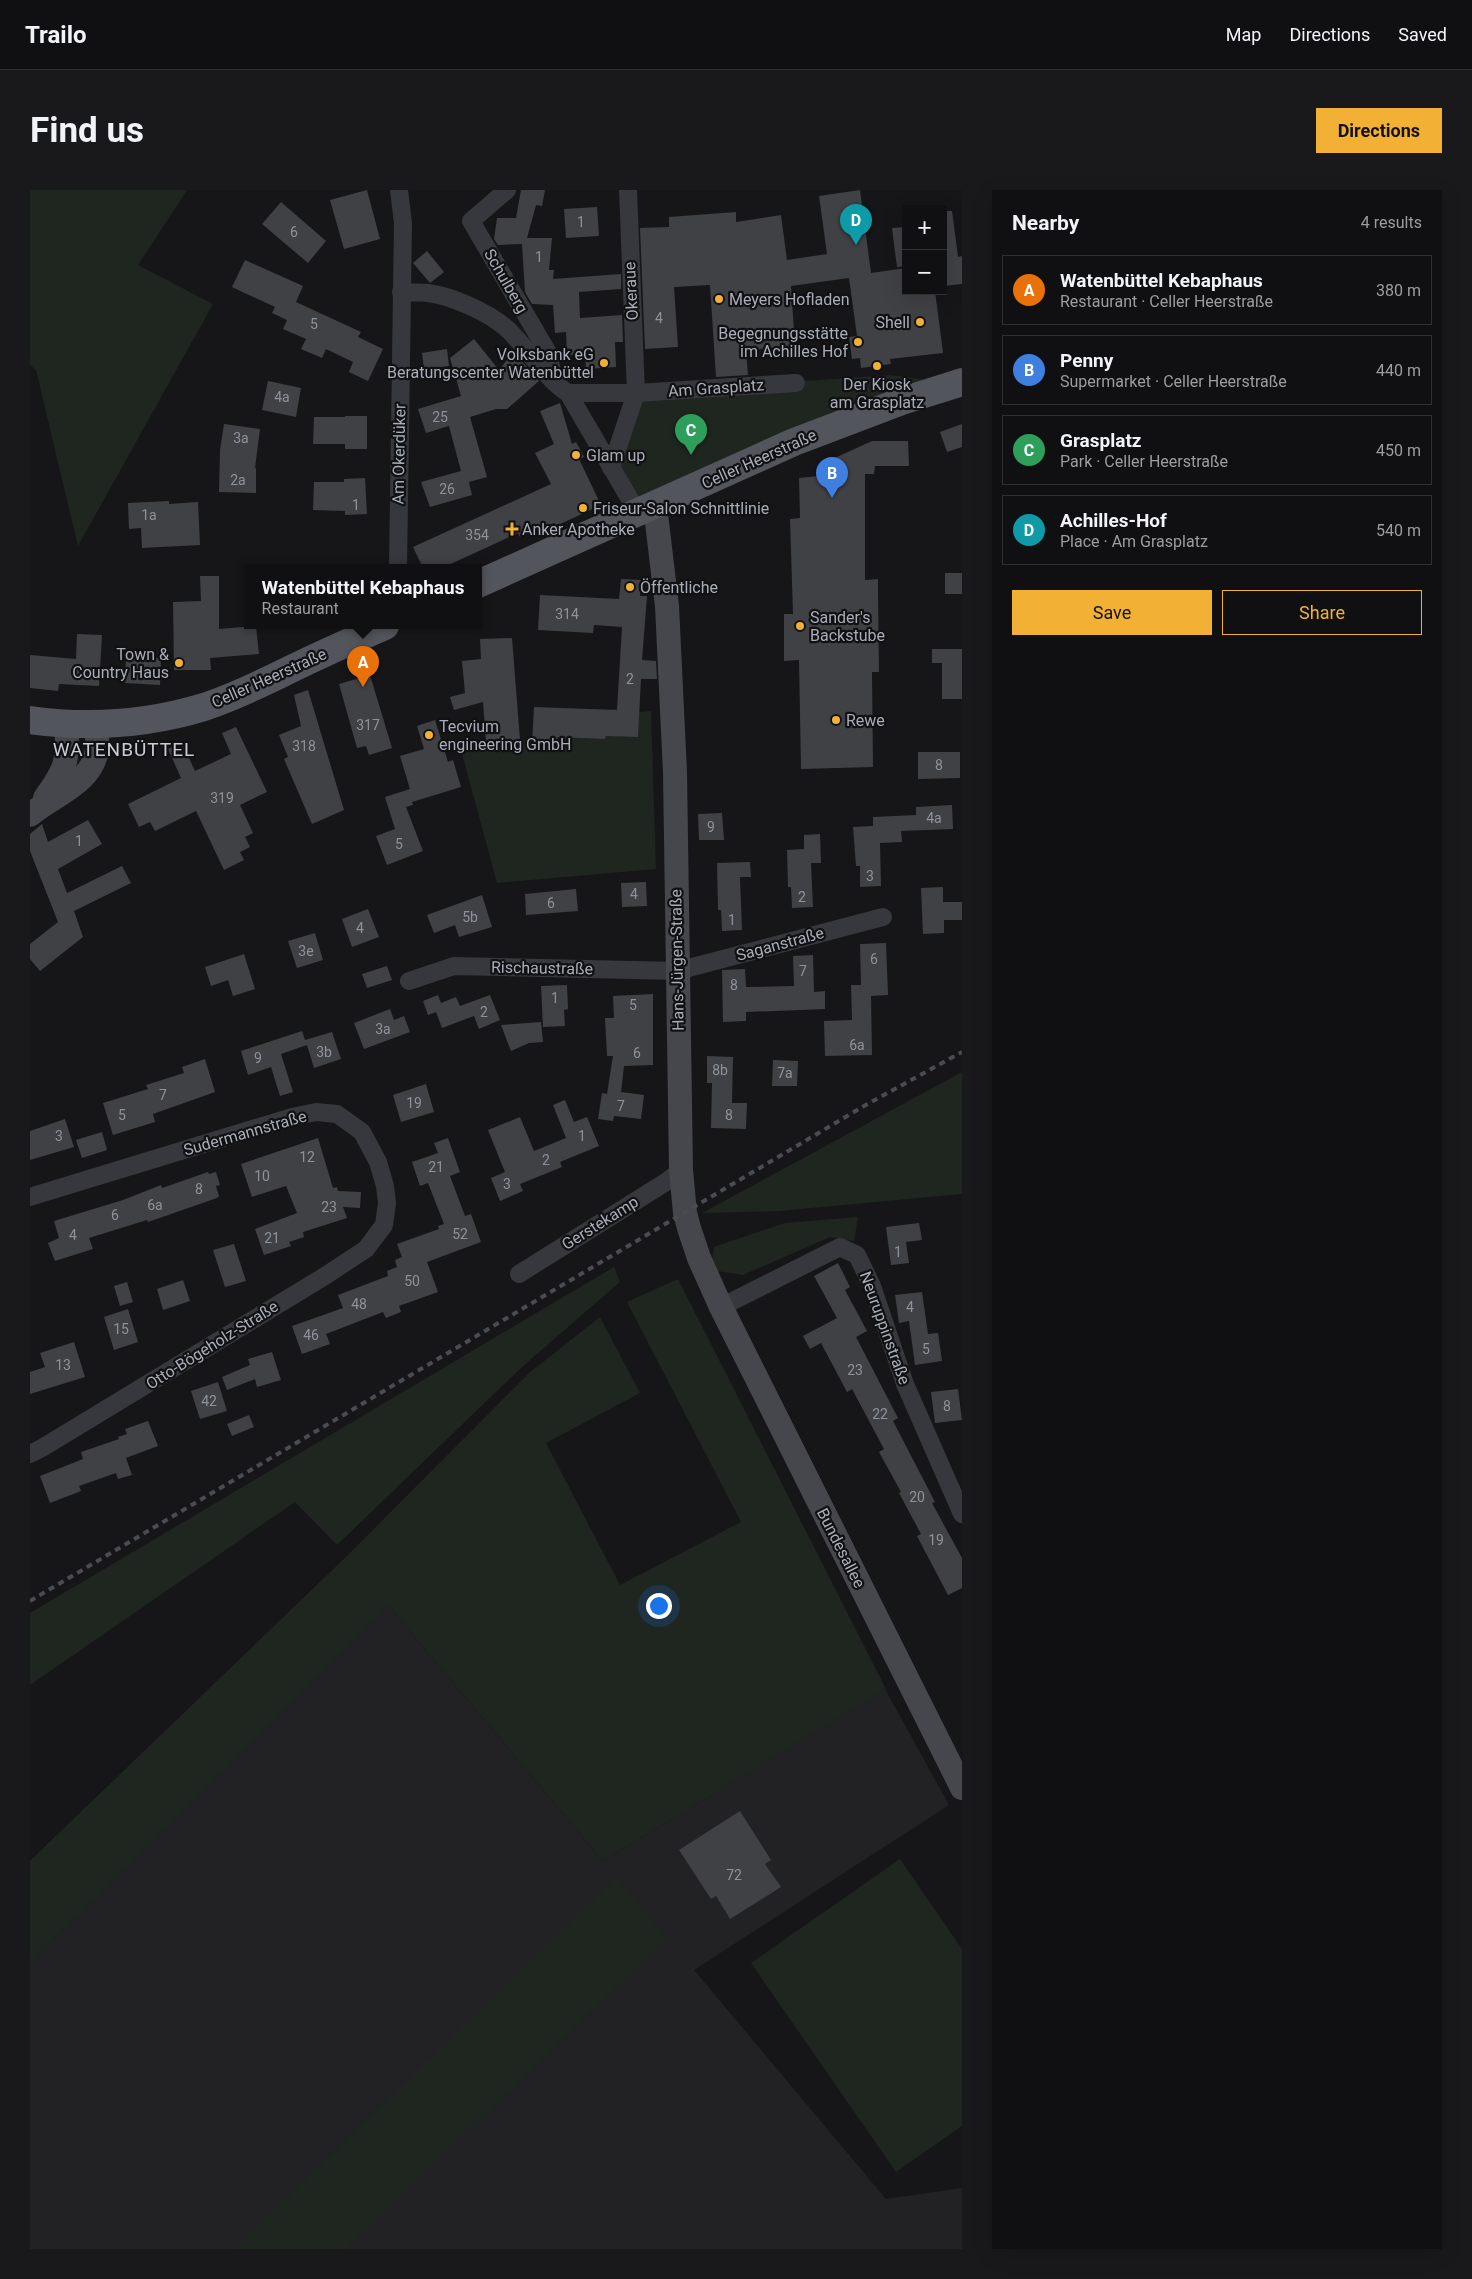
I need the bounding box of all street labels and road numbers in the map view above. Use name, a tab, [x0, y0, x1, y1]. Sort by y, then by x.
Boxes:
street label: Schulberg	[480, 245, 532, 317]
street label: Okeraue	[620, 261, 642, 321]
street label: Am Grasplatz	[667, 375, 765, 401]
street label: Am Okerdüker	[389, 403, 409, 505]
street label: Celler Heerstraße	[699, 425, 819, 493]
street label: Celler Heerstraße	[209, 644, 329, 712]
street label: Hans-Jürgen-Straße	[666, 889, 688, 1031]
street label: Saganstraße	[734, 923, 826, 965]
street label: Rischaustraße	[491, 958, 593, 978]
street label: Sudermannstraße	[181, 1106, 309, 1160]
street label: Gerstekamp	[558, 1192, 642, 1254]
street label: Neuruppinstraße	[856, 1269, 914, 1387]
street label: Otto-Bögeholz-Straße	[142, 1297, 282, 1393]
street label: Bundesallee	[813, 1505, 869, 1591]

